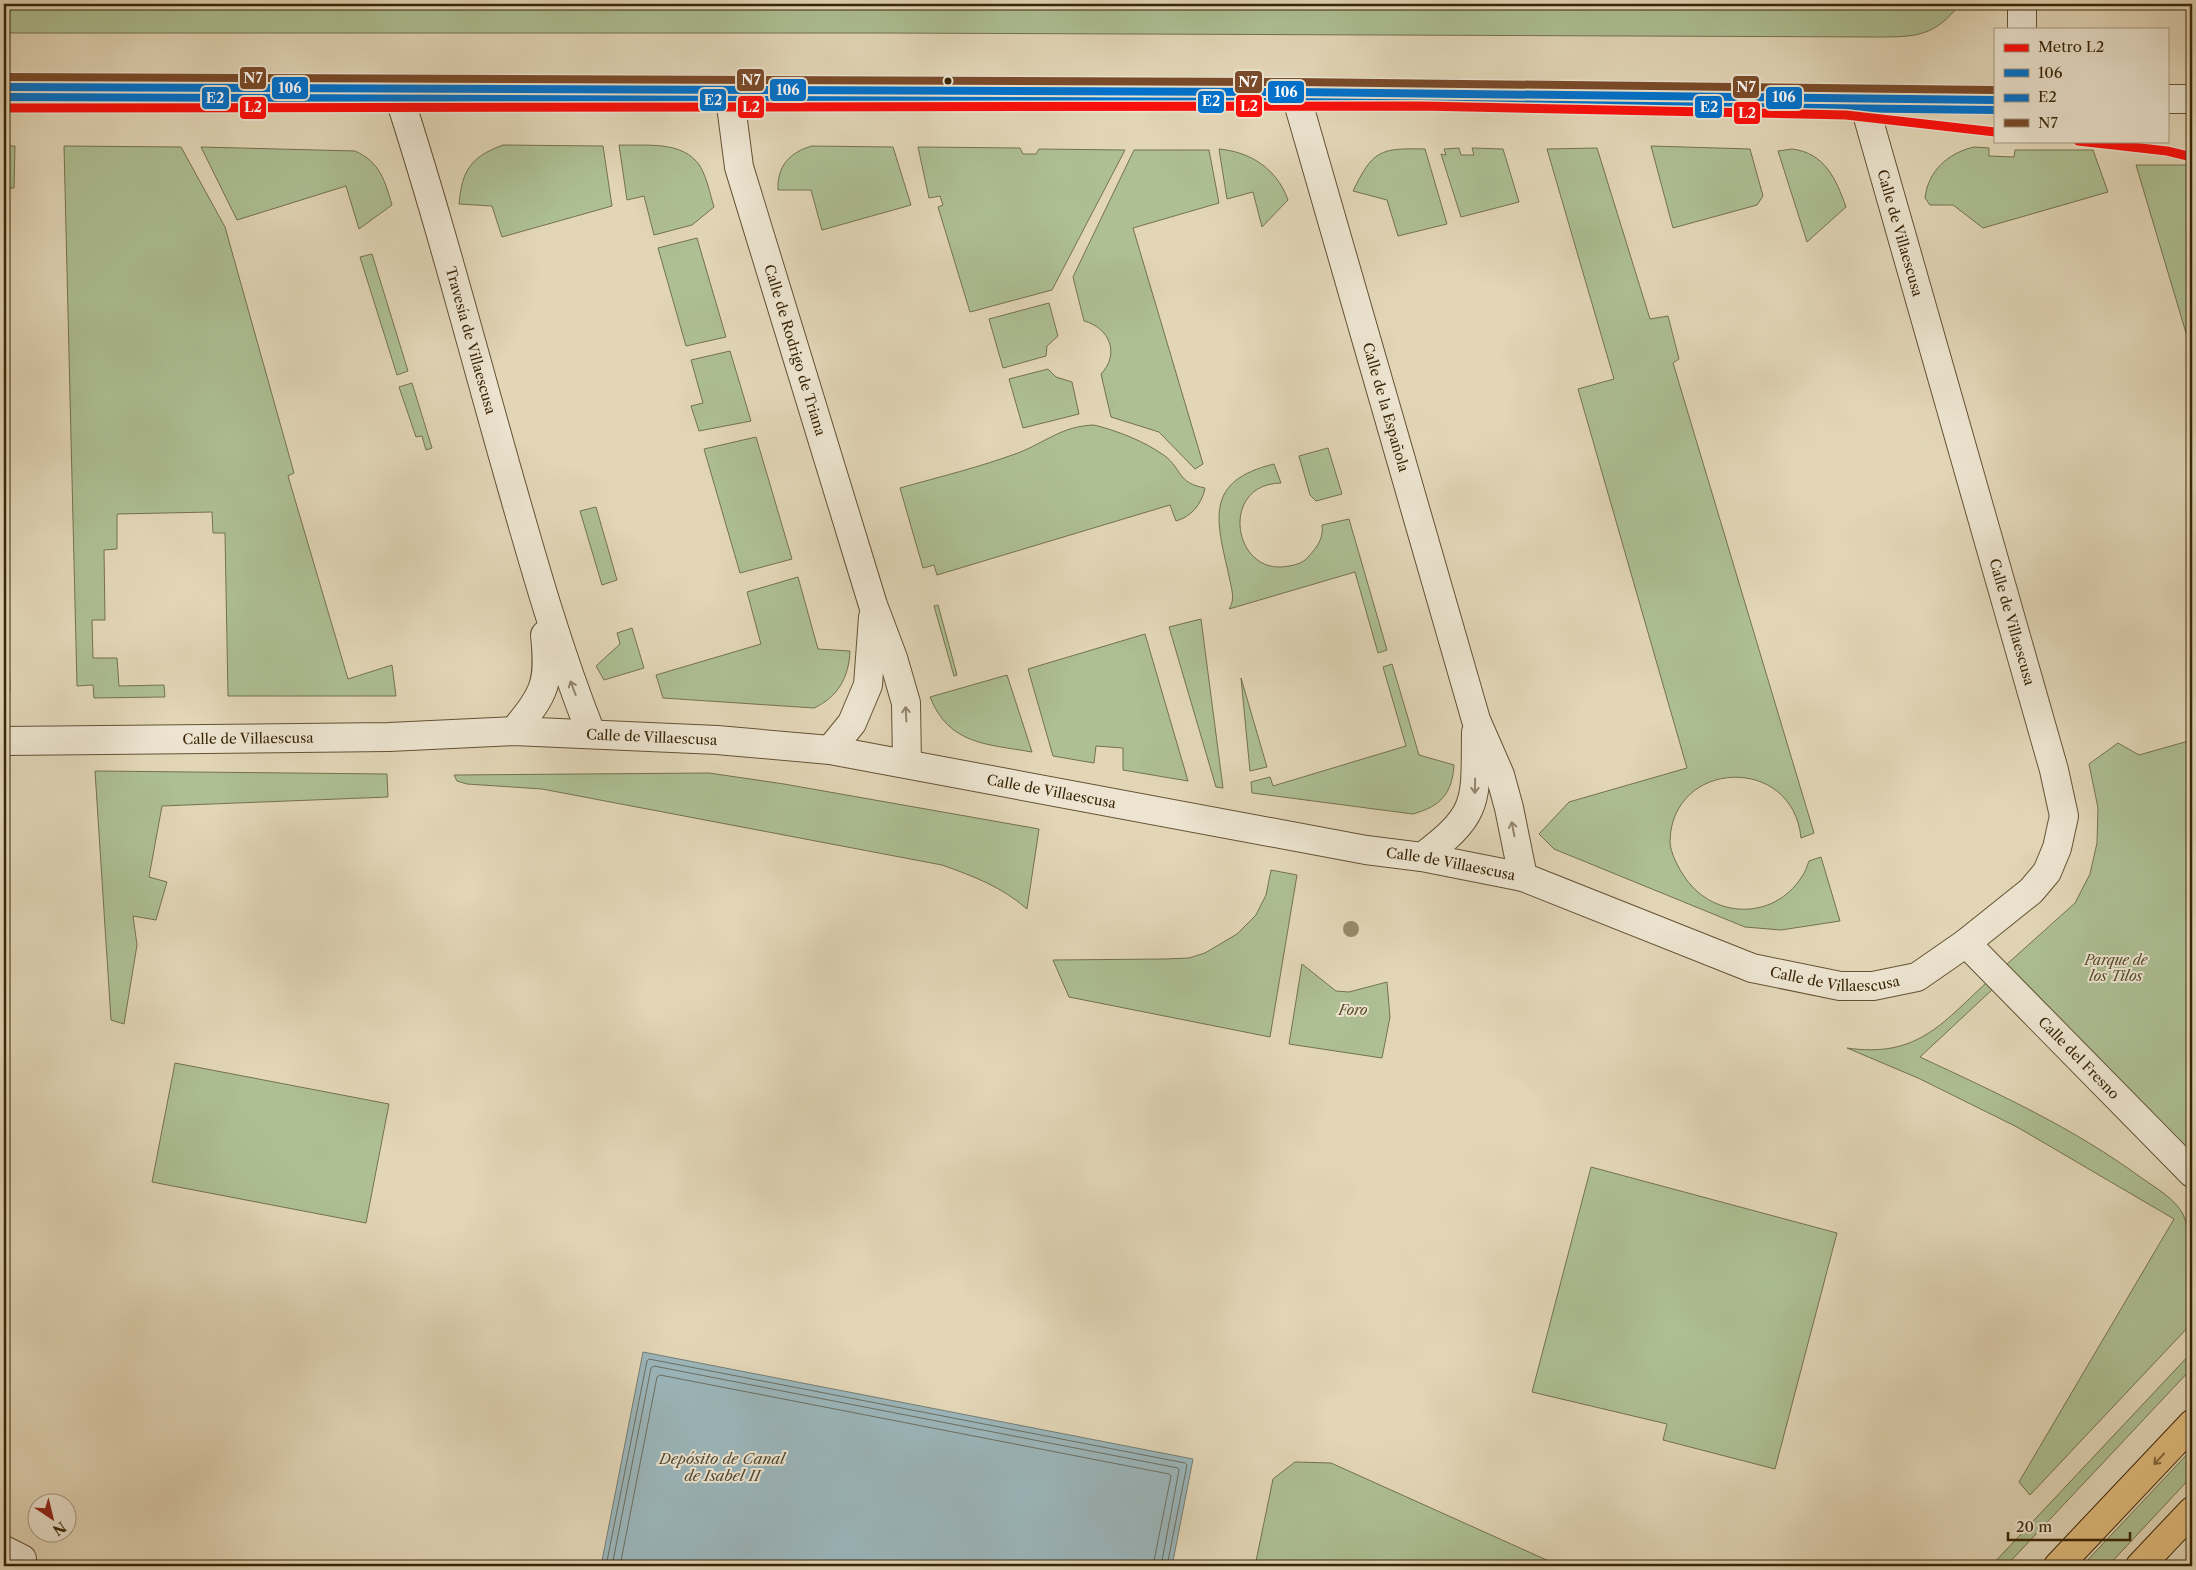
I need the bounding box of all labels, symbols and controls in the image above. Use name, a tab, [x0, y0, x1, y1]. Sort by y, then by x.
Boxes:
legend	[1994, 28, 2168, 142]
text: Metro L2	[2038, 37, 2104, 56]
text: 106	[2038, 63, 2063, 82]
line badge: N7	[239, 66, 267, 90]
line badge: N7	[736, 68, 765, 92]
text: N7	[243, 69, 263, 87]
line badge: N7	[1234, 70, 1263, 94]
text: N7	[741, 71, 761, 89]
text: N7	[1238, 73, 1258, 91]
line badge: N7	[1732, 75, 1760, 99]
line badge: 106	[271, 76, 309, 100]
unlabelled marker	[943, 76, 953, 86]
line badge: 106	[769, 78, 807, 102]
text: N7	[1736, 78, 1756, 96]
text: 106	[278, 79, 302, 97]
line badge: 106	[1267, 80, 1305, 104]
text: 106	[776, 81, 800, 99]
text: 106	[1274, 83, 1298, 101]
line badge: E2	[201, 86, 230, 110]
line badge: 106	[1765, 86, 1803, 110]
text: E2	[2038, 87, 2057, 106]
line badge: E2	[699, 88, 727, 112]
text: 106	[1772, 88, 1796, 106]
text: E2	[206, 89, 224, 107]
line badge: E2	[1197, 90, 1225, 114]
text: E2	[704, 91, 722, 109]
text: E2	[1202, 92, 1220, 110]
line badge: L2	[1235, 94, 1263, 118]
line badge: L2	[737, 95, 765, 119]
line badge: E2	[1694, 95, 1723, 119]
line badge: L2	[239, 96, 267, 120]
text: L2	[1240, 97, 1258, 115]
text: L2	[244, 98, 262, 116]
text: L2	[742, 98, 760, 116]
text: E2	[1700, 98, 1718, 116]
line badge: L2	[1733, 101, 1761, 125]
text: L2	[1738, 104, 1756, 122]
text: N7	[2038, 113, 2058, 132]
street label: Calle de Villaescusa	[1873, 168, 1927, 299]
street label: Calle de Rodrigo de Triana	[760, 262, 830, 439]
street label: Travesía de Villaescusa	[442, 265, 500, 417]
street label: Calle de la Española	[1359, 340, 1413, 475]
street label: Calle de Villaescusa	[1985, 557, 2039, 688]
one-way arrow	[568, 681, 577, 696]
one-way arrow	[902, 707, 911, 723]
street label: Calle de Villaescusa	[586, 725, 718, 749]
street label: Calle de Villaescusa	[182, 729, 314, 748]
street label: Calle de Villaescusa	[985, 770, 1118, 812]
one-way arrow	[1471, 778, 1480, 794]
one-way arrow	[1508, 821, 1517, 837]
street label: Calle de Villaescusa	[1385, 844, 1518, 884]
park label: Parque de los Tilos	[2083, 951, 2149, 985]
street label: Calle de Villaescusa	[1768, 963, 1902, 995]
park label: Foro	[1338, 1001, 1368, 1019]
street label: Calle del Fresno	[2034, 1013, 2123, 1103]
water label: Depósito de Canal de Isabel II	[658, 1449, 787, 1485]
one-way arrow	[2153, 1453, 2165, 1465]
north arrow	[28, 1492, 78, 1542]
scale bar	[2008, 1510, 2131, 1542]
text: 20 m	[2016, 1517, 2052, 1536]
text: N	[49, 1518, 70, 1540]

